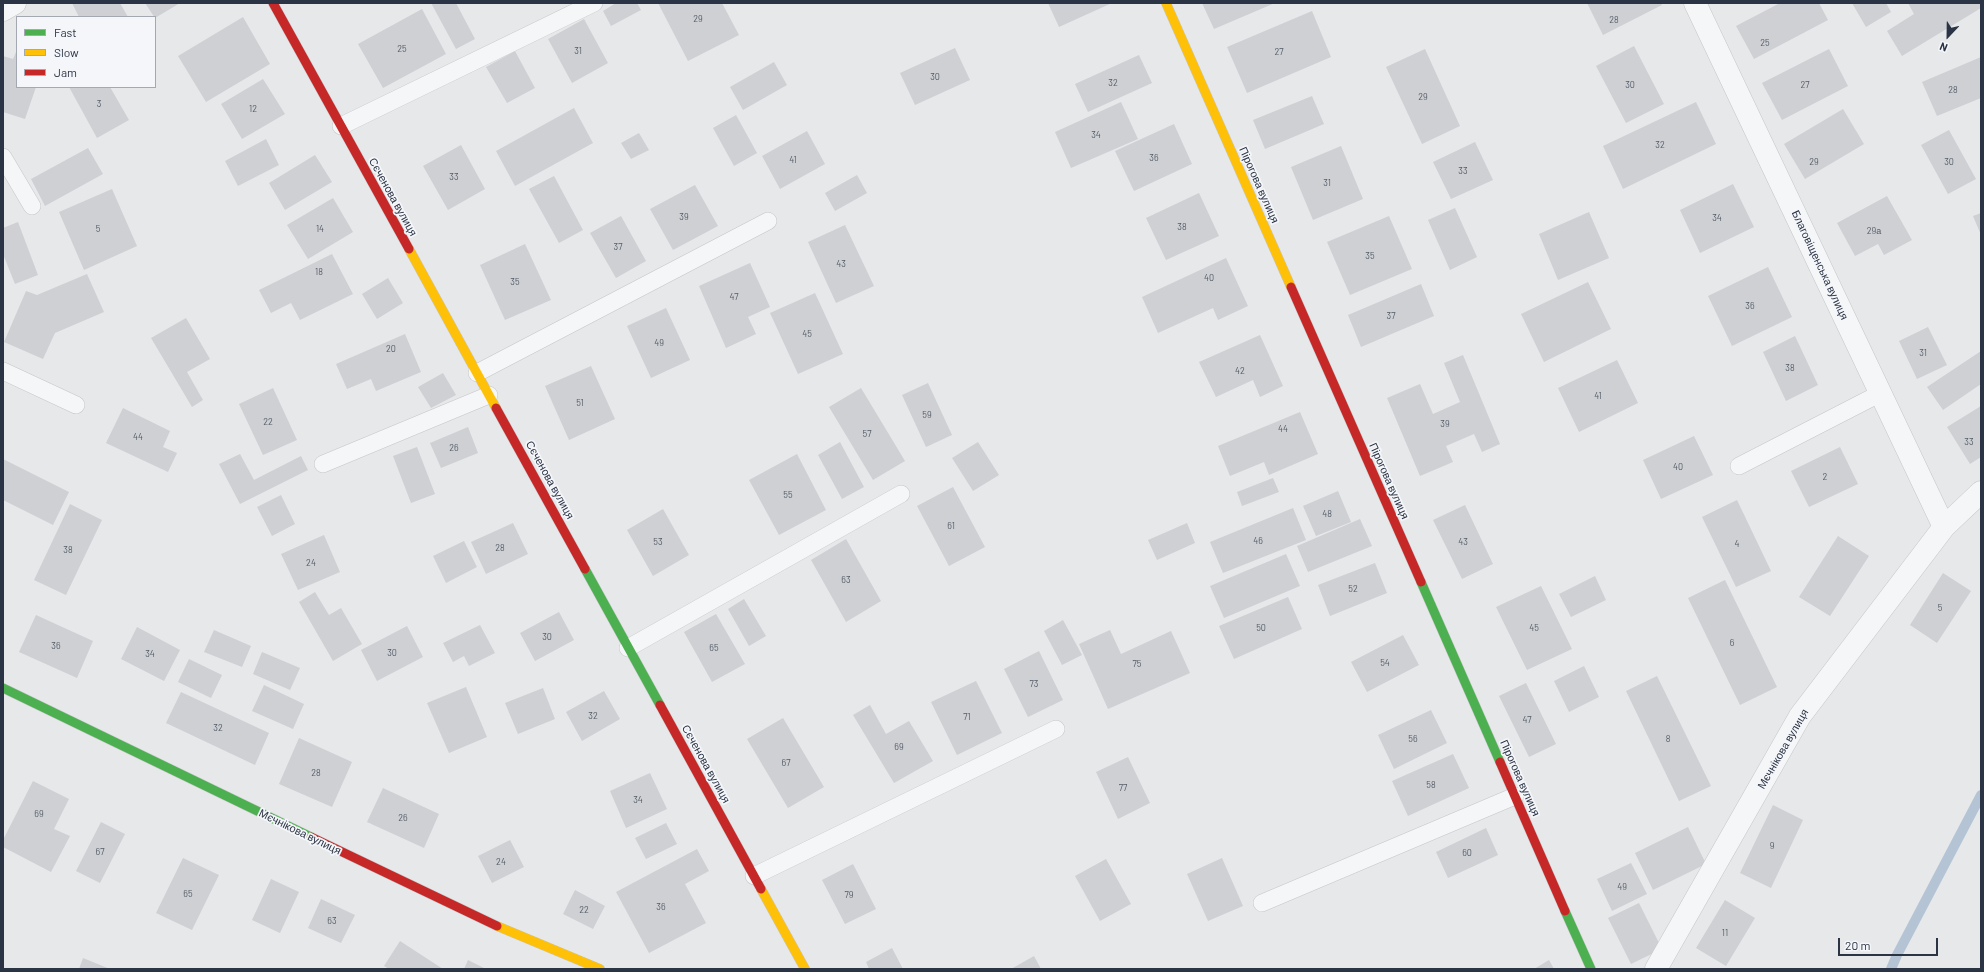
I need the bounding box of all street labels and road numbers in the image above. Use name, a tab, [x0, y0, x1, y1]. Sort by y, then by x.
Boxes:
street label: Пірогова вулиця	[1236, 145, 1282, 225]
street label: Сєченова вулиця	[366, 156, 420, 238]
street label: Благовіщенська вулиця	[1789, 208, 1851, 322]
street label: Сєченова вулиця	[523, 439, 577, 521]
street label: Пірогова вулиця	[1366, 441, 1412, 521]
street label: Мєчнікова вулиця	[1755, 707, 1811, 791]
street label: Сєченова вулиця	[679, 723, 733, 805]
street label: Пірогова вулиця	[1497, 738, 1543, 818]
street label: Мєчнікова вулиця	[257, 806, 343, 858]

